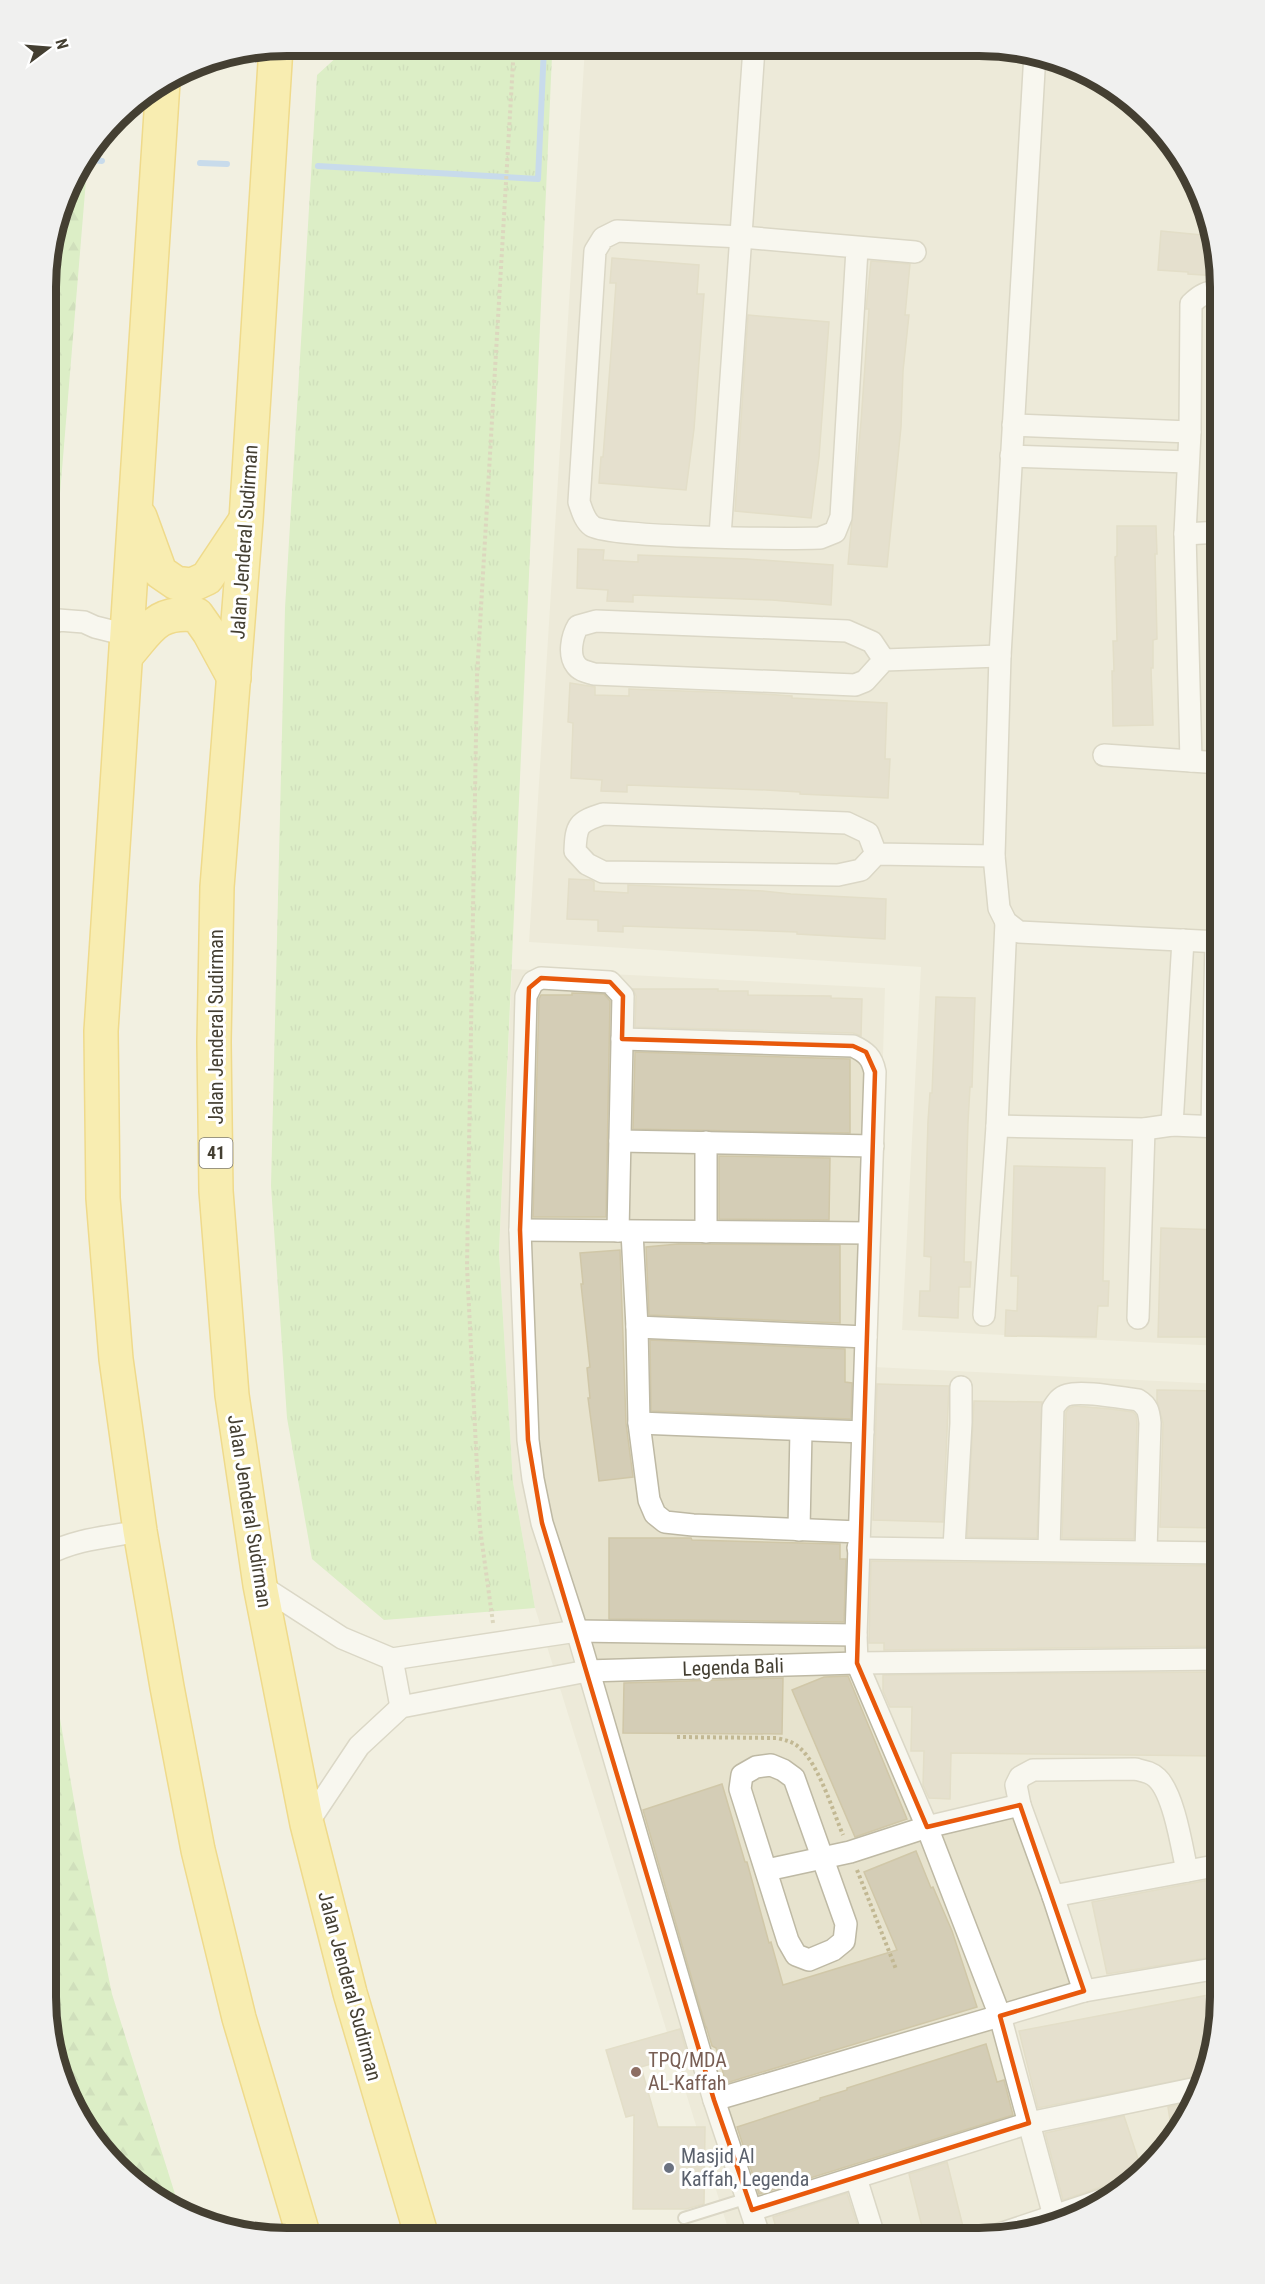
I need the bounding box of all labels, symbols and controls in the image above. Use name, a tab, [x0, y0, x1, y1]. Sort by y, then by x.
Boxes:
north arrow	[18, 18, 78, 78]
text: N	[51, 37, 72, 51]
street label: Jalan Jenderal Sudirman	[225, 444, 263, 640]
street label: Jalan Jenderal Sudirman	[204, 929, 228, 1125]
road number: 41	[200, 1138, 232, 1168]
street label: Jalan Jenderal Sudirman	[223, 1413, 277, 1609]
street label: Legenda Bali	[682, 1653, 784, 1681]
street label: Jalan Jenderal Sudirman	[313, 1889, 387, 2083]
place label: TPQ/MDA AL-Kaffah	[648, 2048, 727, 2095]
marker: TPQ/MDA AL-Kaffah	[629, 2065, 643, 2079]
place label: Masjid Al Kaffah, Legenda	[681, 2144, 809, 2191]
marker: Masjid Al Kaffah, Legenda	[662, 2161, 676, 2175]

